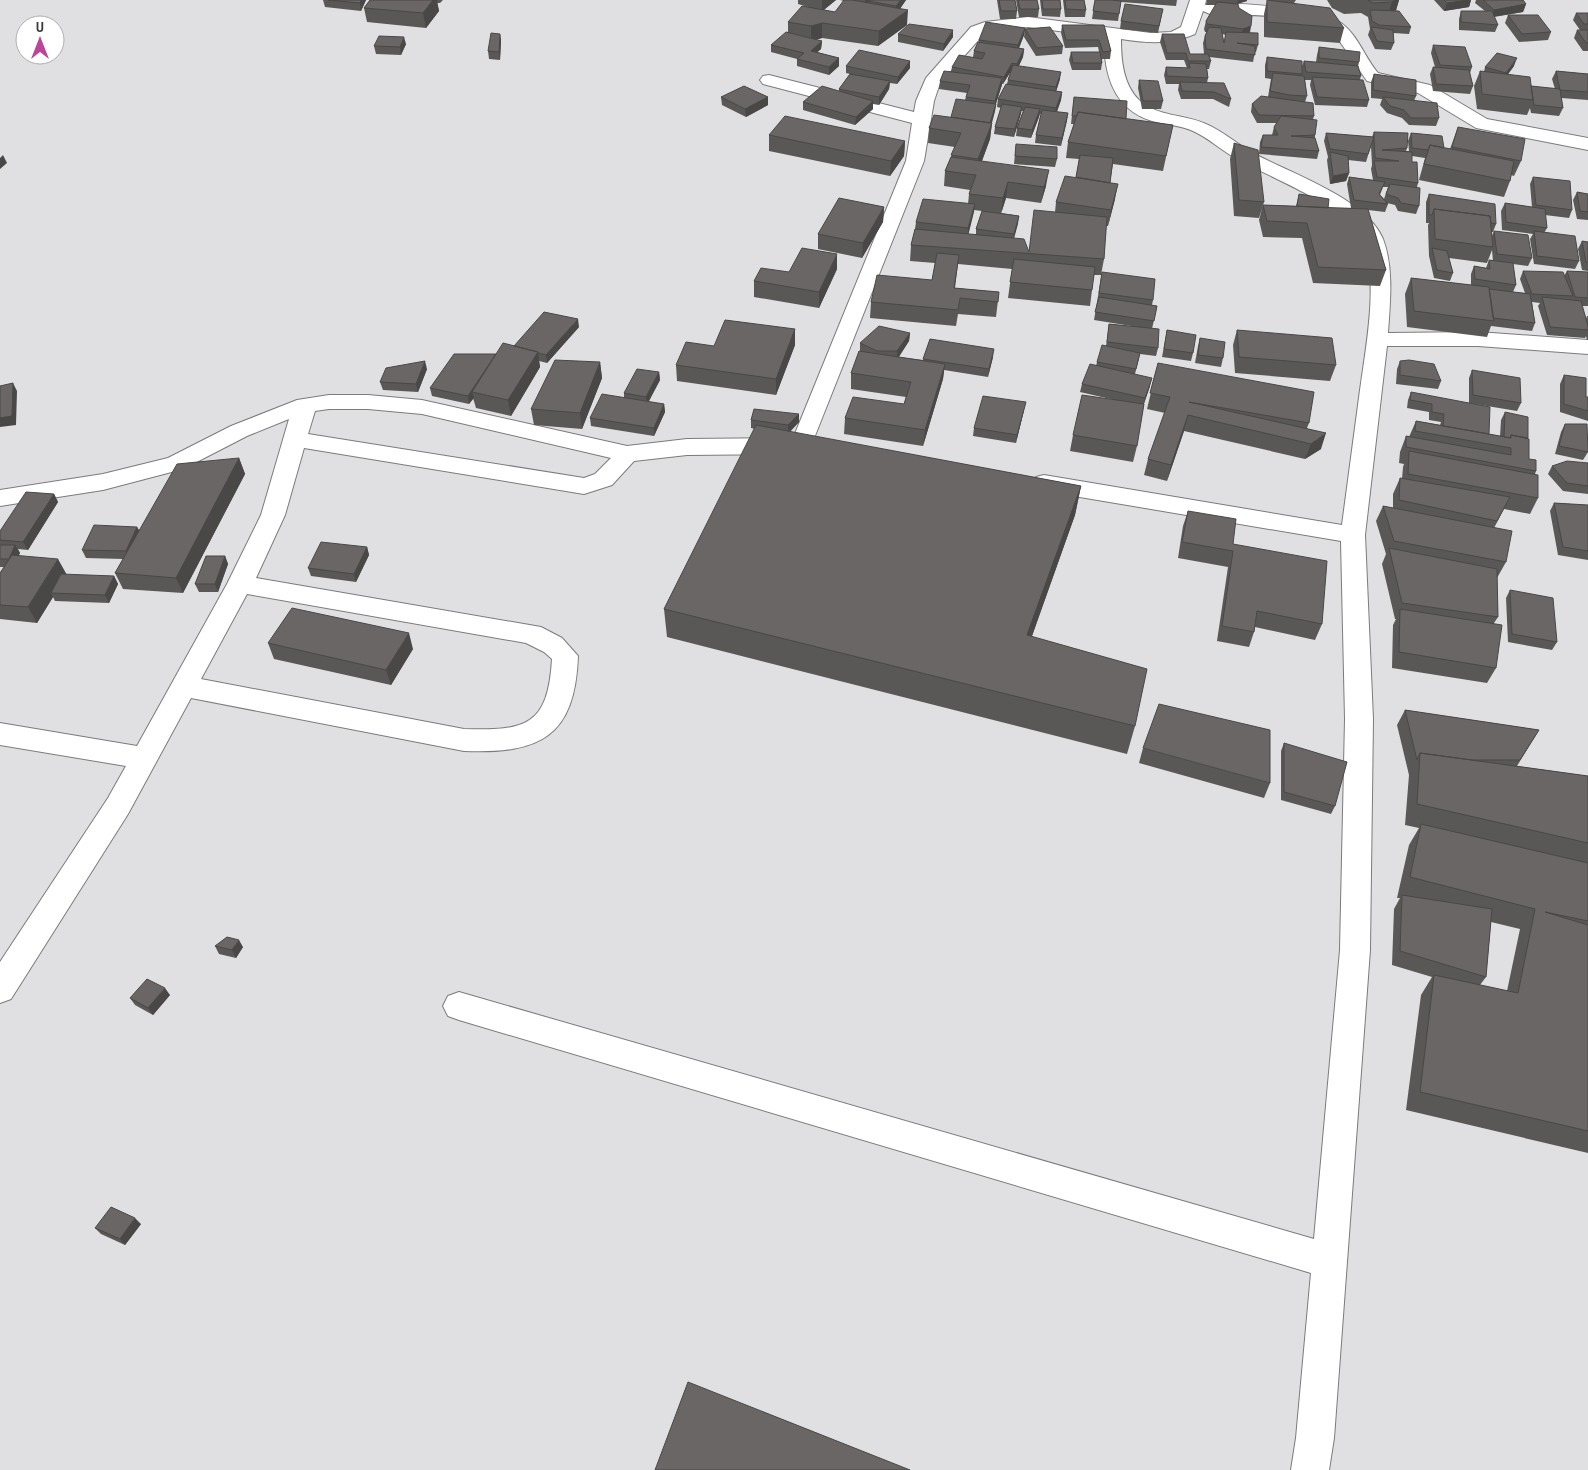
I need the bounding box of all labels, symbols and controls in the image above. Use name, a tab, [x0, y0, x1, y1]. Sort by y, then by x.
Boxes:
north arrow	[15, 15, 65, 65]
text: U	[36, 18, 44, 36]

